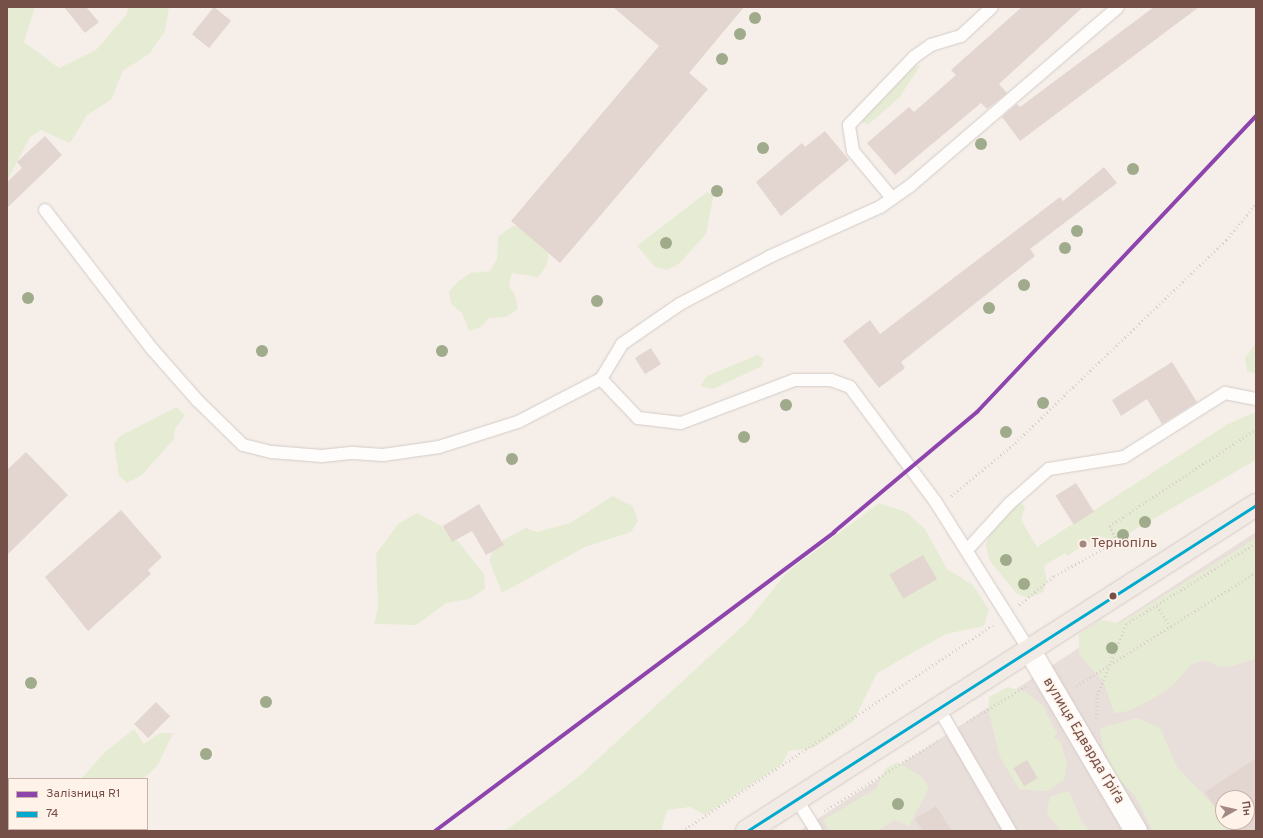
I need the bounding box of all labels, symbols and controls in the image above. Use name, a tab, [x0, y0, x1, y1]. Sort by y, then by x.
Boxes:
place label: Тернопіль	[1091, 536, 1157, 552]
marker: Тернопіль	[1078, 539, 1088, 549]
unlabelled marker	[1108, 591, 1118, 601]
street label: вулиця Едварда Ґріґа	[1039, 675, 1127, 807]
legend	[8, 778, 148, 830]
text: Залізниця R1	[46, 786, 120, 802]
north arrow	[1215, 790, 1255, 830]
text: Пн	[1238, 800, 1254, 817]
text: 74	[46, 806, 59, 822]

